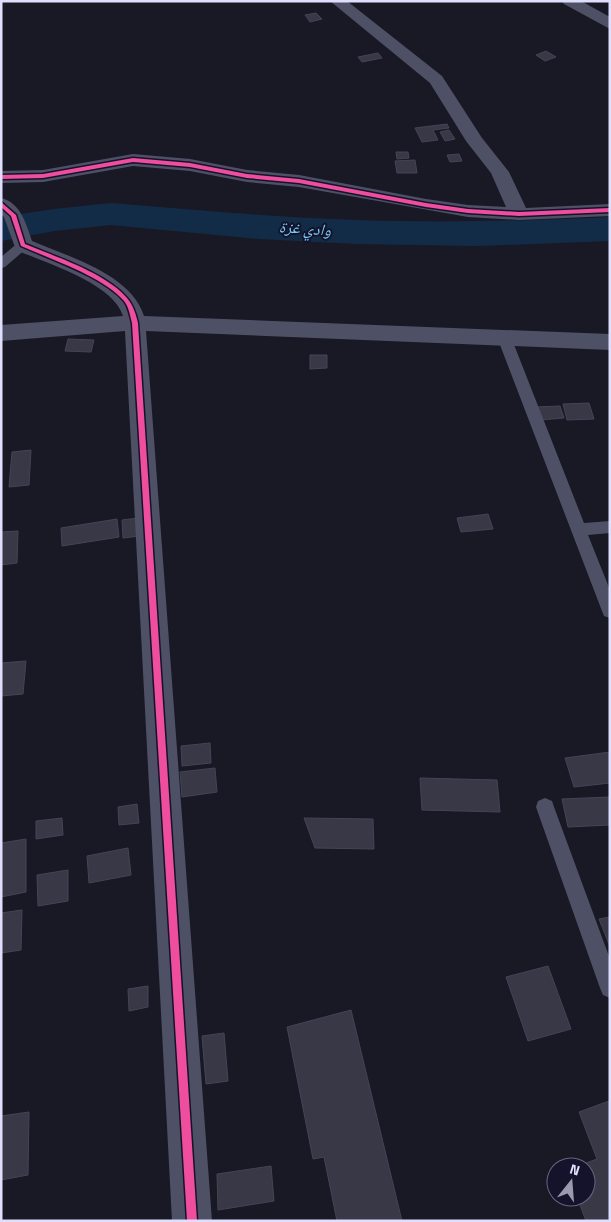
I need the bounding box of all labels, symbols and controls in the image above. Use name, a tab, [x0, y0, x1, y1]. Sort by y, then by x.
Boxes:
water label: وادي غزة	[278, 214, 332, 243]
north arrow	[546, 1157, 596, 1207]
text: N	[567, 1158, 583, 1181]

